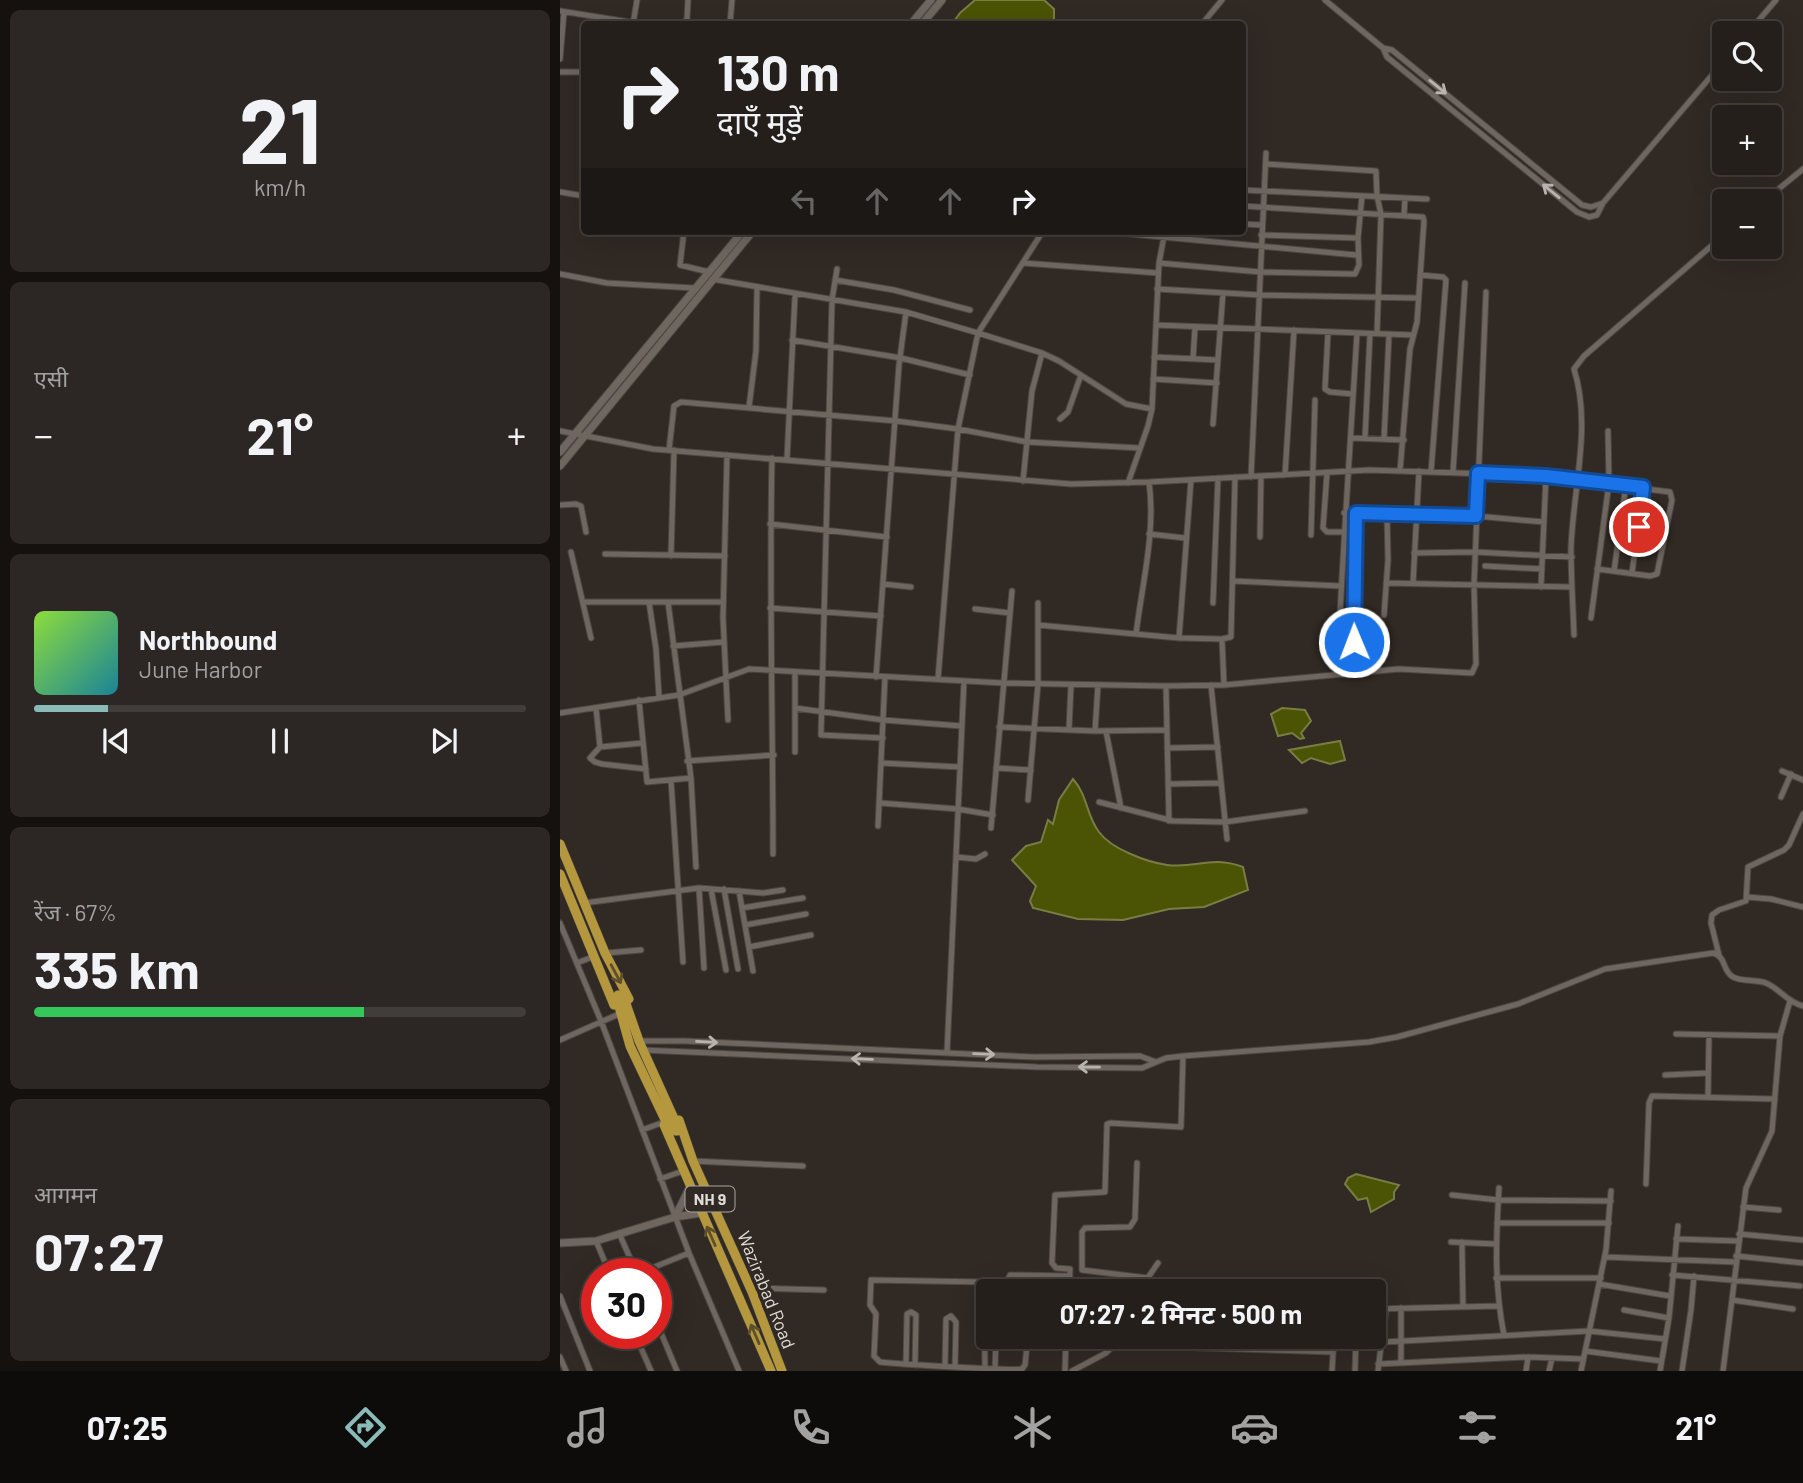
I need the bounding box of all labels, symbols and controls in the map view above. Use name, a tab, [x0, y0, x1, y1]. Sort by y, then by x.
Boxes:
map controls	[1712, 21, 1782, 259]
button: search	[1712, 21, 1782, 91]
text: 130 m	[717, 42, 839, 101]
icon: right	[602, 49, 693, 140]
text: 21	[239, 73, 321, 182]
one-way arrow	[1428, 79, 1446, 95]
text: दाएँ मुड़ें	[717, 102, 803, 140]
button: +	[1712, 105, 1782, 175]
text: km/h	[254, 173, 306, 201]
icon: left	[785, 182, 823, 220]
icon: ahead	[858, 182, 896, 220]
icon: ahead	[931, 182, 969, 220]
icon: right	[1004, 182, 1042, 220]
one-way arrow	[1542, 183, 1560, 198]
button: −	[1712, 189, 1782, 259]
text: एसी	[34, 364, 68, 392]
text: 21°	[247, 403, 313, 465]
text: −	[34, 411, 53, 457]
text: +	[507, 411, 526, 457]
pin	[1609, 497, 1669, 557]
icon: arrive	[1620, 508, 1658, 546]
position arrow	[1317, 605, 1391, 679]
text: Northbound	[139, 624, 277, 655]
text: June Harbor	[139, 655, 262, 683]
icon: previous	[97, 722, 135, 760]
icon: pause	[261, 722, 299, 760]
icon: next	[425, 722, 463, 760]
text: रेंज · 67%	[34, 898, 117, 926]
text: 335 km	[34, 937, 200, 999]
one-way arrow	[610, 963, 623, 984]
one-way arrow	[696, 1036, 719, 1049]
one-way arrow	[972, 1048, 995, 1061]
one-way arrow	[851, 1053, 874, 1066]
one-way arrow	[1078, 1061, 1101, 1074]
text: आगमन	[34, 1180, 97, 1208]
road number: NH 9	[685, 1186, 734, 1212]
text: 07:27	[34, 1219, 163, 1281]
one-way arrow	[704, 1226, 718, 1247]
street label: Wazirabad Road	[733, 1228, 800, 1352]
speed limit sign: 30	[581, 1258, 672, 1349]
text: 07:27 · 2 मिनट · 500 m	[1060, 1298, 1302, 1329]
one-way arrow	[748, 1324, 761, 1346]
icon: directions	[341, 1403, 390, 1452]
icon: music	[563, 1403, 612, 1452]
icon: phone	[786, 1403, 835, 1452]
icon: climate	[1008, 1403, 1057, 1452]
icon: car	[1230, 1403, 1279, 1452]
icon: filters	[1453, 1403, 1502, 1452]
text: 07:25	[87, 1408, 168, 1446]
text: 21°	[1675, 1408, 1716, 1446]

